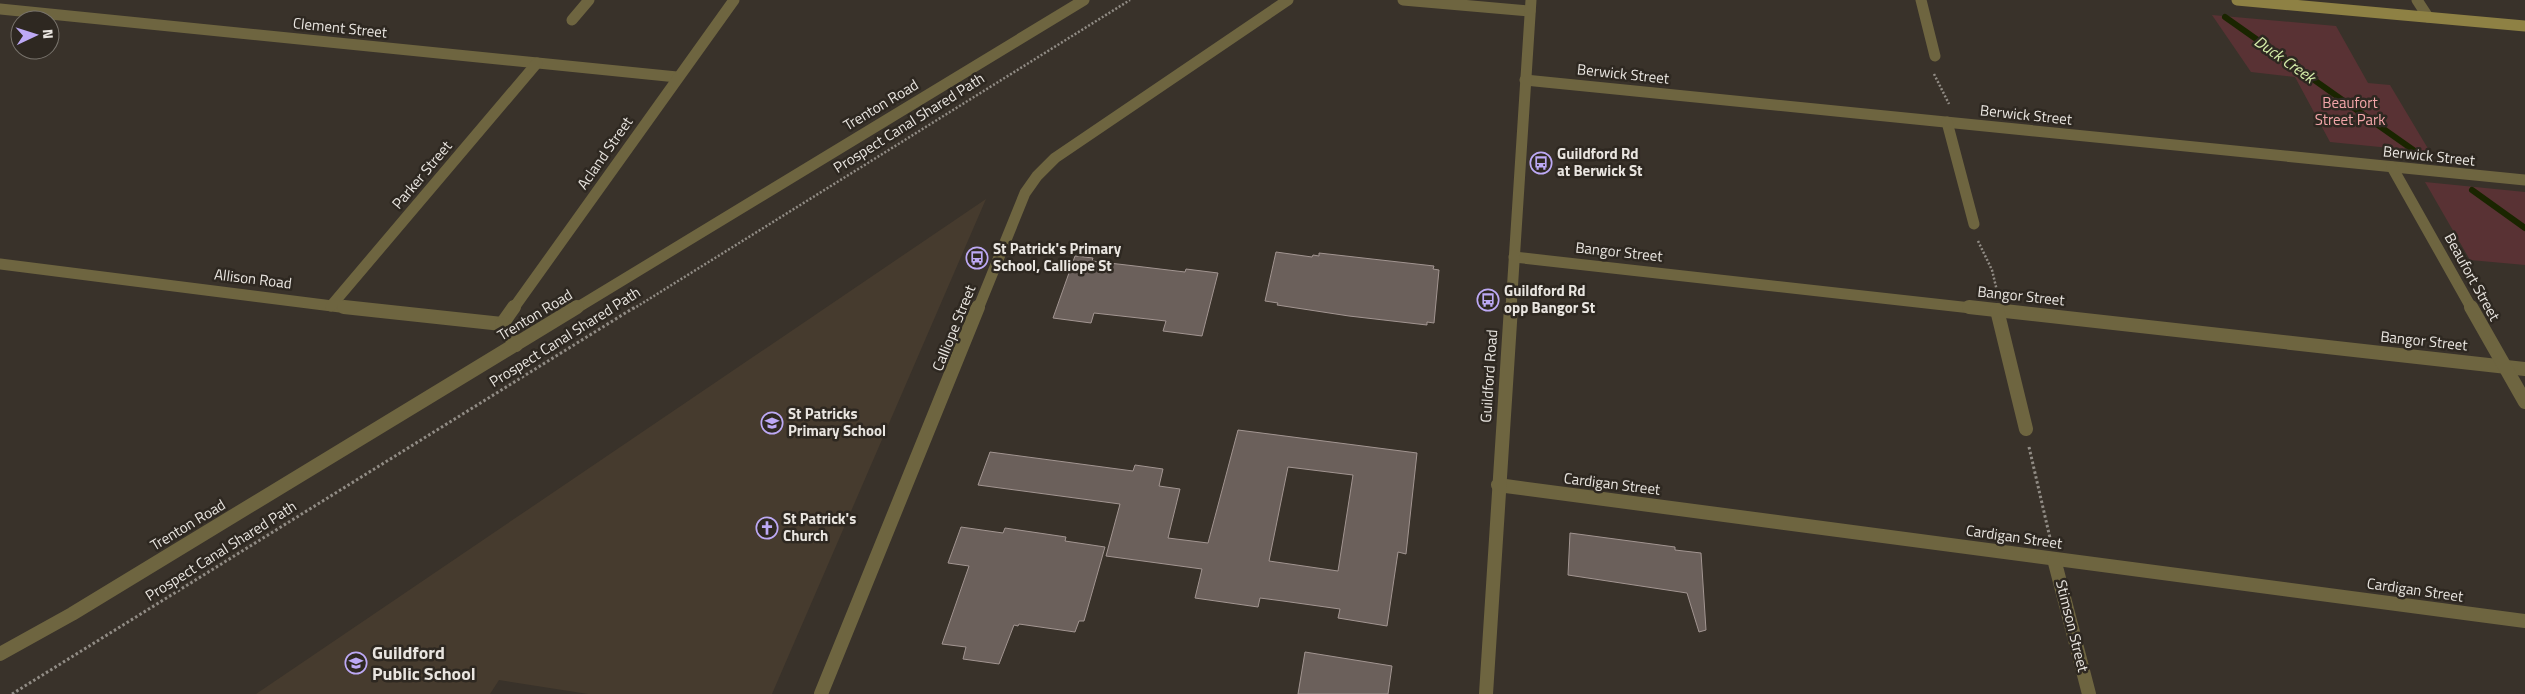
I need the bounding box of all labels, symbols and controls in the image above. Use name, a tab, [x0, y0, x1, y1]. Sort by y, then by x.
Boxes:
north arrow	[10, 10, 60, 60]
street label: Clement Street	[292, 11, 389, 44]
text: N	[38, 28, 59, 40]
water label: Duck Creek	[2250, 29, 2322, 90]
street label: Berwick Street	[1576, 57, 1671, 90]
street label: Prospect Canal Shared Path	[829, 67, 989, 179]
street label: Trenton Road	[839, 73, 923, 136]
park label: Beaufort Street Park	[2315, 91, 2385, 131]
street label: Berwick Street	[1979, 98, 2074, 131]
street label: Acland Street	[571, 111, 639, 194]
street label: Parker Street	[386, 135, 458, 214]
street label: Berwick Street	[2382, 139, 2477, 172]
place label: Guildford Rd at Berwick St	[1557, 142, 1643, 182]
bus stop icon: Guildford Rd at Berwick St	[1529, 151, 1553, 175]
street label: Beaufort Street	[2439, 229, 2506, 326]
street label: Bangor Street	[1574, 235, 1665, 268]
place label: St Patrick's Primary School, Calliope St	[993, 237, 1122, 277]
bus stop icon: St Patrick's Primary School, Calliope St	[965, 246, 989, 270]
street label: Allison Road	[213, 262, 293, 295]
place label: Guildford Rd opp Bangor St	[1504, 279, 1596, 319]
street label: Bangor Street	[1976, 279, 2067, 312]
street label: Prospect Canal Shared Path	[485, 281, 645, 393]
street label: Calliope Street	[926, 281, 982, 374]
street label: Trenton Road	[493, 283, 577, 346]
bus stop icon: Guildford Rd opp Bangor St	[1476, 288, 1500, 312]
street label: Bangor Street	[2379, 324, 2470, 357]
street label: Guildford Road	[1474, 329, 1503, 423]
place label: St Patricks Primary School	[788, 402, 886, 442]
school or university icon: St Patricks Primary School	[760, 411, 784, 435]
street label: Cardigan Street	[1562, 466, 1662, 501]
street label: Trenton Road	[146, 493, 230, 556]
street label: Prospect Canal Shared Path	[141, 495, 301, 607]
place label: St Patrick's Church	[783, 507, 856, 547]
church icon: St Patrick's Church	[755, 516, 779, 540]
street label: Cardigan Street	[1964, 518, 2064, 555]
street label: Cardigan Street	[2365, 571, 2465, 608]
street label: Stimson Street	[2050, 577, 2095, 675]
place label: Guildford Public School	[372, 639, 476, 687]
school or university icon: Guildford Public School	[344, 651, 368, 675]

